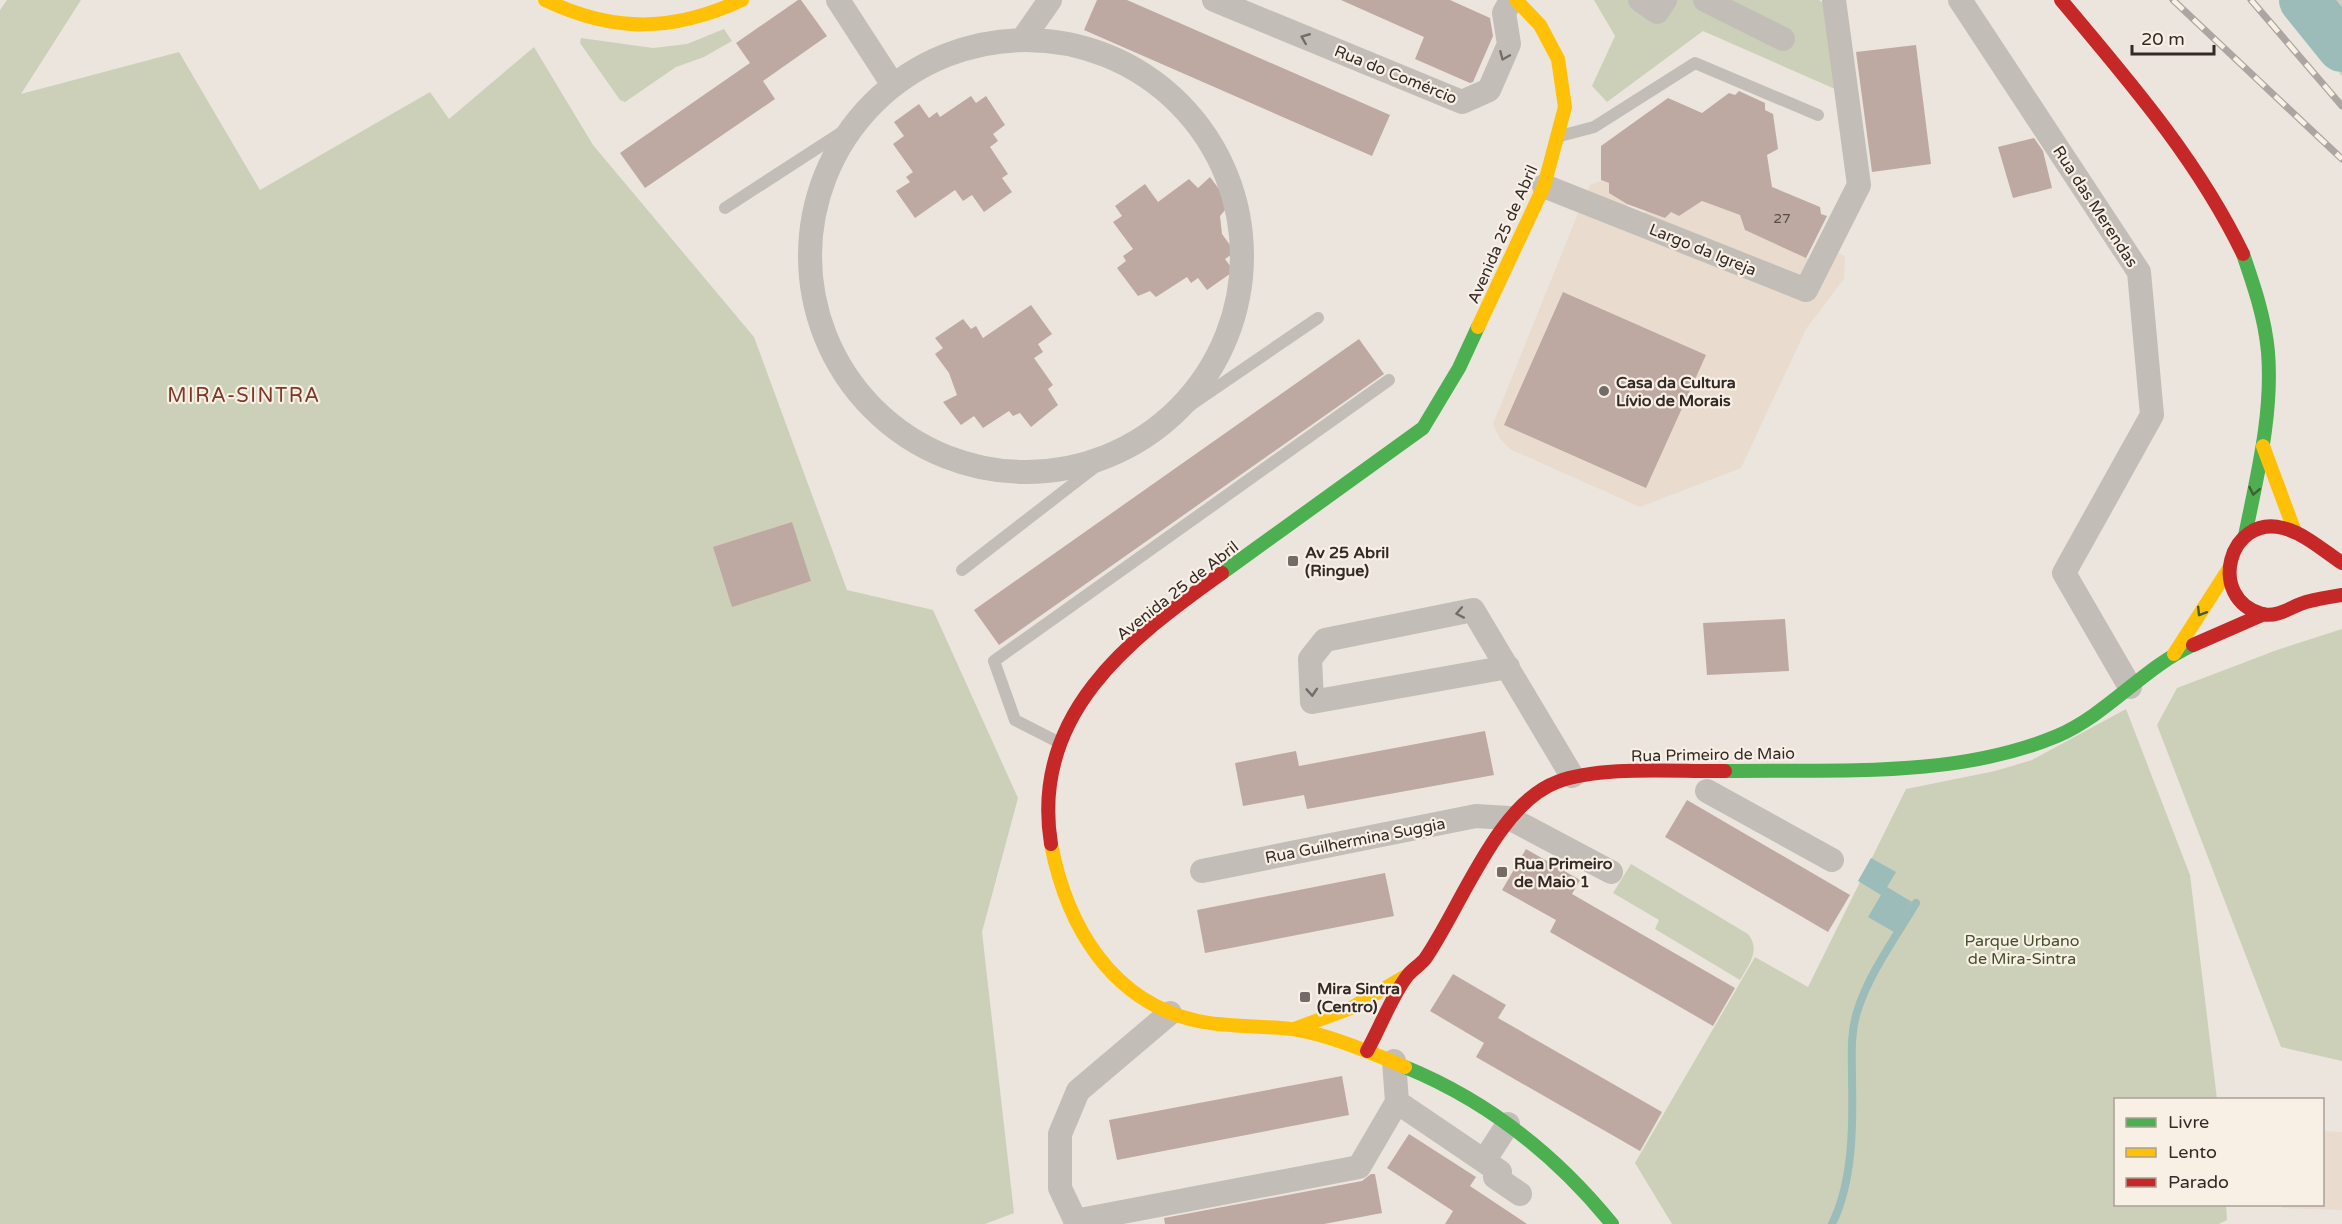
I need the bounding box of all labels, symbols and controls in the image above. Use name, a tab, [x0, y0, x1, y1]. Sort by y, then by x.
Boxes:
scale bar	[2132, 18, 2214, 56]
text: 20 m	[2141, 28, 2185, 50]
one-way arrow	[1300, 33, 1311, 45]
street label: Rua do Comércio	[1331, 41, 1460, 109]
one-way arrow	[1499, 49, 1511, 60]
street label: Rua das Merendas	[2048, 142, 2142, 271]
street label: Avenida 25 de Abril	[1463, 162, 1542, 307]
house number: 27	[1773, 210, 1791, 227]
street label: Largo da Igreja	[1646, 219, 1759, 281]
place label: Casa da Cultura Lívio de Morais	[1616, 373, 1736, 411]
district label: MIRA-SINTRA	[167, 384, 321, 408]
marker: Casa da Cultura Lívio de Morais	[1597, 384, 1611, 398]
one-way arrow	[2248, 486, 2261, 496]
street label: Avenida 25 de Abril	[1113, 537, 1243, 645]
place label: Av 25 Abril (Ringue)	[1305, 543, 1389, 581]
marker: Av 25 Abril (Ringue)	[1286, 554, 1300, 568]
one-way arrow	[2197, 605, 2208, 616]
one-way arrow	[1455, 606, 1465, 619]
one-way arrow	[1305, 687, 1318, 697]
street label: Rua Primeiro de Maio	[1631, 744, 1795, 766]
street label: Rua Guilhermina Suggia	[1263, 814, 1447, 868]
place label: Rua Primeiro de Maio 1	[1514, 854, 1613, 892]
marker: Rua Primeiro de Maio 1	[1495, 865, 1509, 879]
park label: Parque Urbano de Mira-Sintra	[1965, 931, 2079, 969]
place label: Mira Sintra (Centro)	[1317, 979, 1400, 1017]
marker: Mira Sintra (Centro)	[1298, 990, 1312, 1004]
legend	[2114, 1098, 2324, 1206]
text: Livre	[2168, 1111, 2209, 1133]
text: Lento	[2168, 1141, 2217, 1163]
text: Parado	[2168, 1171, 2229, 1193]

